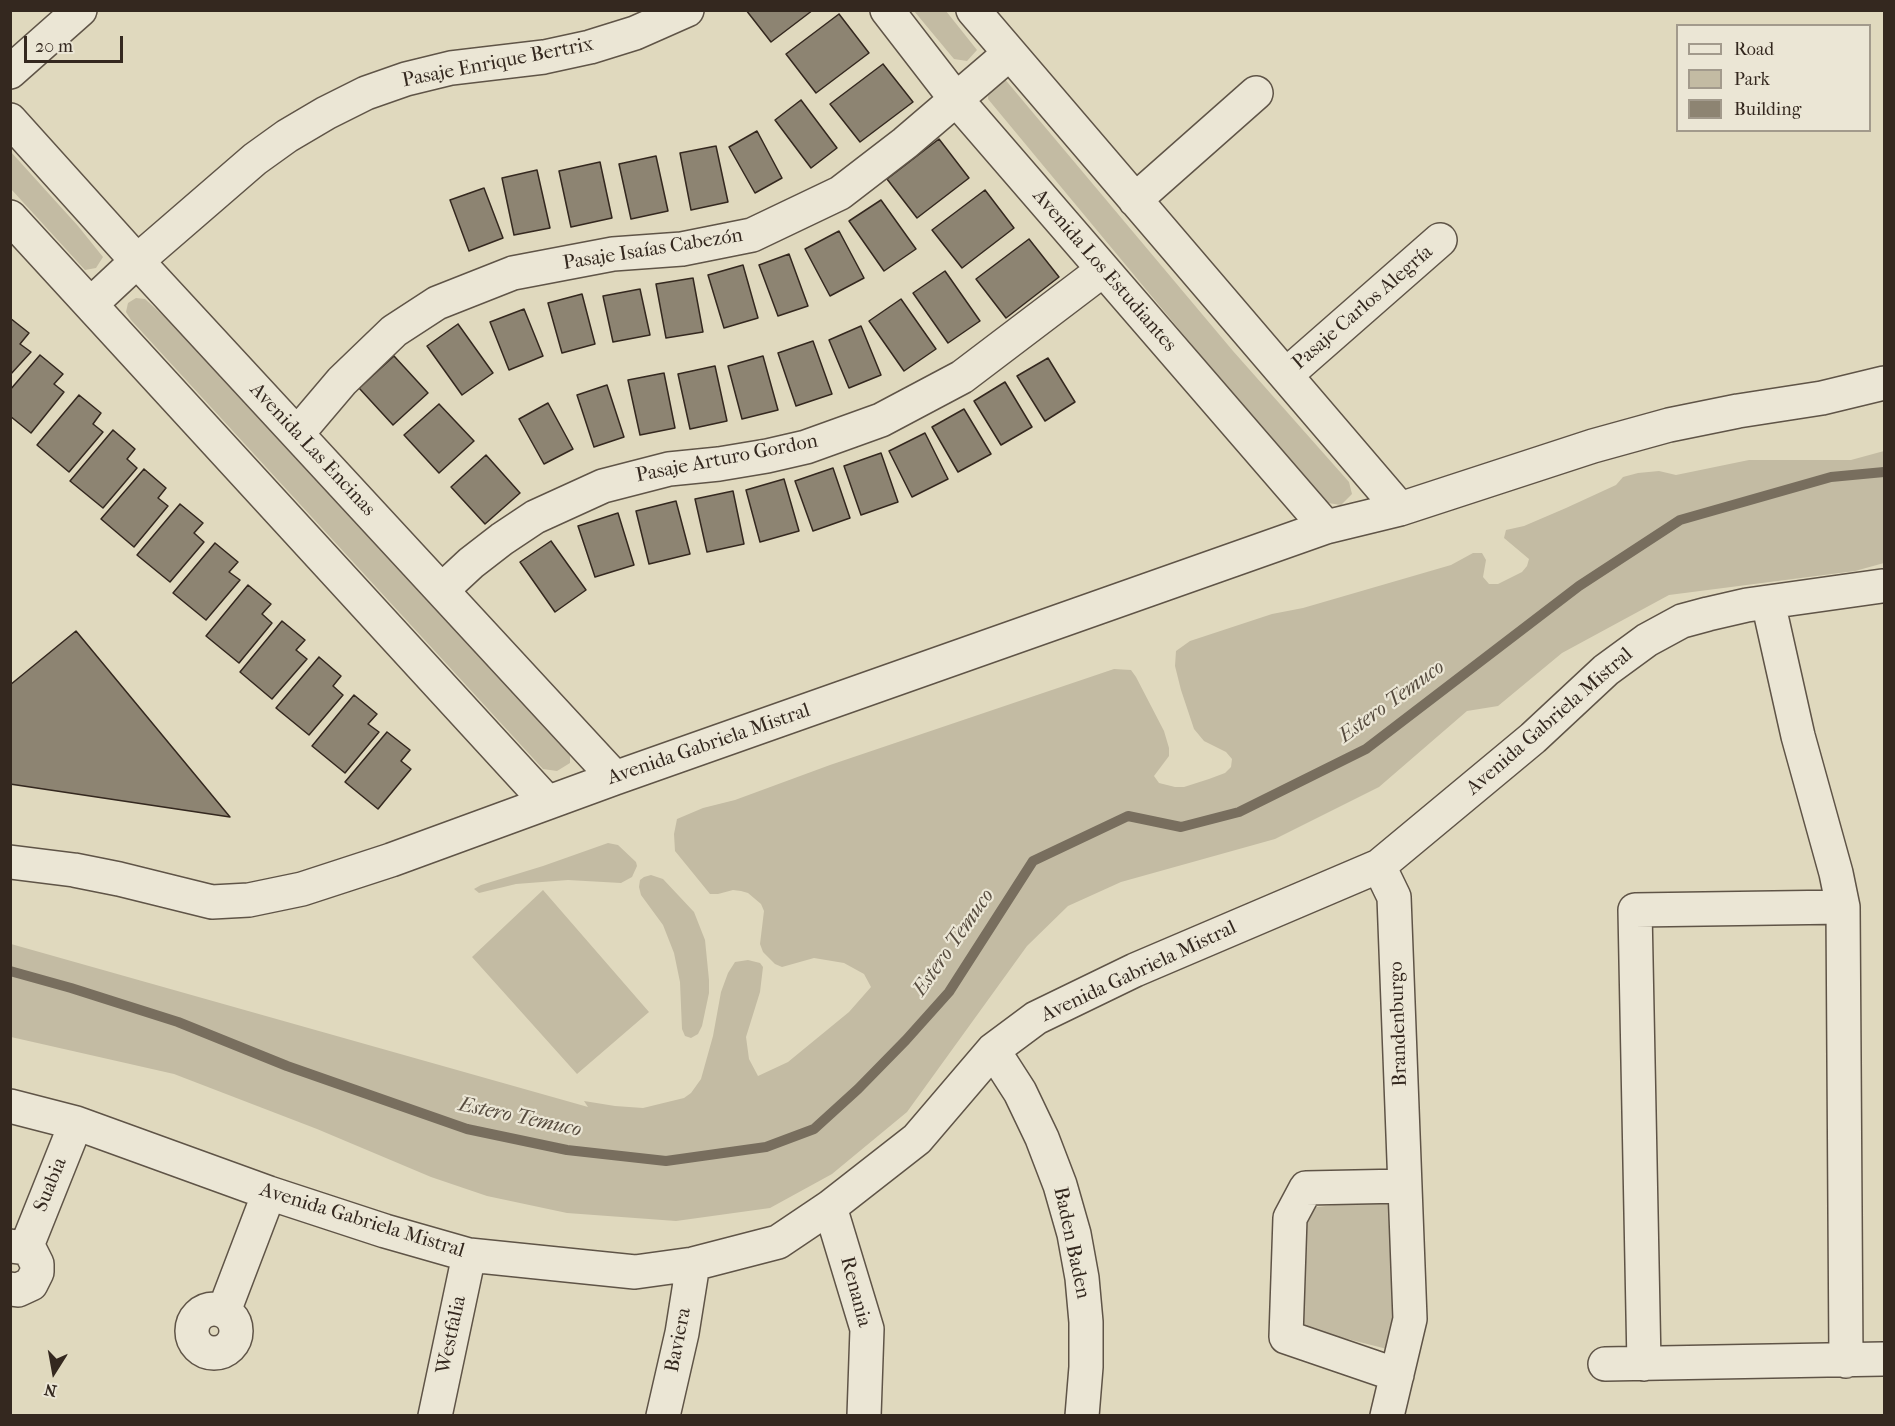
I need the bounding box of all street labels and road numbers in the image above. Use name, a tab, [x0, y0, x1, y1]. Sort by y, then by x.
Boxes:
street label: Pasaje Enrique Bertrix	[400, 33, 596, 93]
street label: Avenida Los Estudiantes	[1027, 185, 1181, 357]
street label: Pasaje Isaías Cabezón	[561, 224, 745, 276]
street label: Pasaje Carlos Alegría	[1288, 241, 1438, 375]
street label: Avenida Las Encinas	[244, 378, 380, 522]
street label: Pasaje Arturo Gordon	[634, 430, 820, 488]
street label: Avenida Gabriela Mistral	[1462, 643, 1638, 801]
street label: Avenida Gabriela Mistral	[605, 699, 813, 791]
street label: Avenida Gabriela Mistral	[1038, 916, 1240, 1028]
street label: Brandenburgo	[1385, 961, 1413, 1087]
street label: Suabia	[29, 1154, 73, 1216]
street label: Avenida Gabriela Mistral	[257, 1178, 467, 1264]
street label: Baden Baden	[1047, 1185, 1095, 1301]
street label: Renania	[834, 1254, 876, 1330]
street label: Westfalia	[432, 1294, 472, 1376]
street label: Baviera	[661, 1306, 697, 1374]

